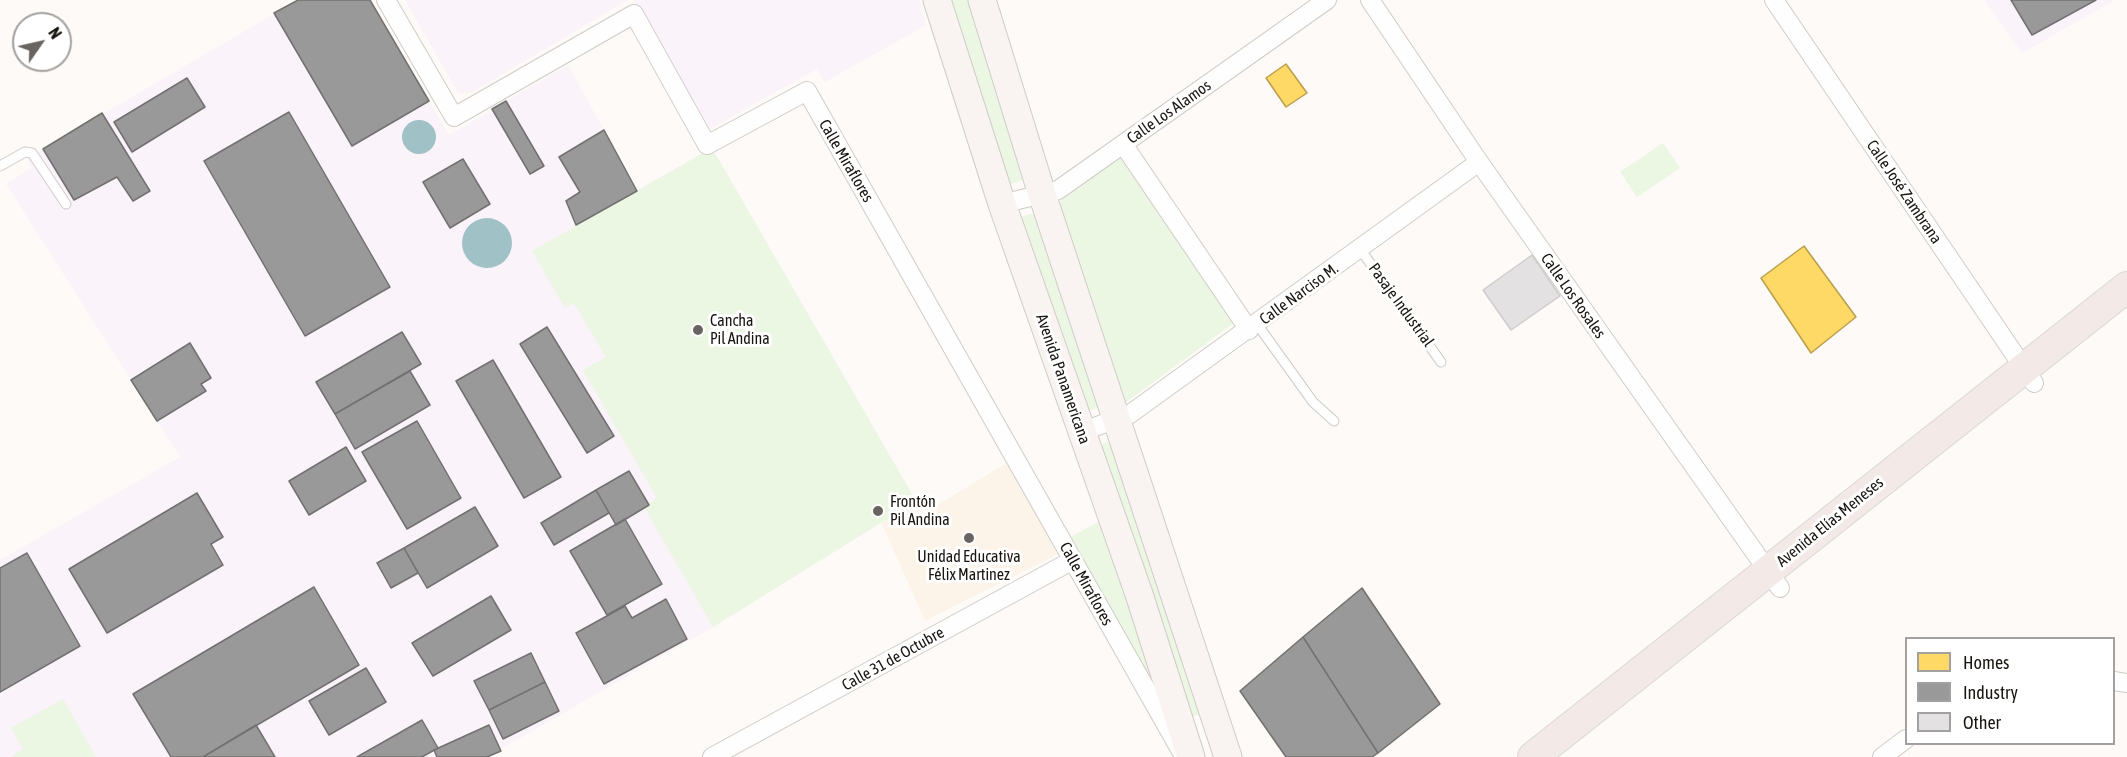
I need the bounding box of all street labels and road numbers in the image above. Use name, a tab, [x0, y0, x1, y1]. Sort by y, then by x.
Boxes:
street label: Calle Los Alamos	[1123, 76, 1215, 148]
street label: Calle Miraflores	[815, 116, 877, 206]
street label: Calle José Zambrana	[1862, 136, 1946, 248]
street label: Calle Los Rosales	[1537, 250, 1609, 342]
street label: Calle Narciso M.	[1256, 259, 1342, 329]
street label: Pasaje Industrial	[1364, 259, 1438, 351]
street label: Avenida Panamericana	[1032, 312, 1094, 446]
street label: Avenida Elías Meneses	[1773, 473, 1887, 571]
street label: Calle Miraflores	[1055, 539, 1117, 629]
street label: Calle 31 de Octubre	[839, 623, 947, 695]

